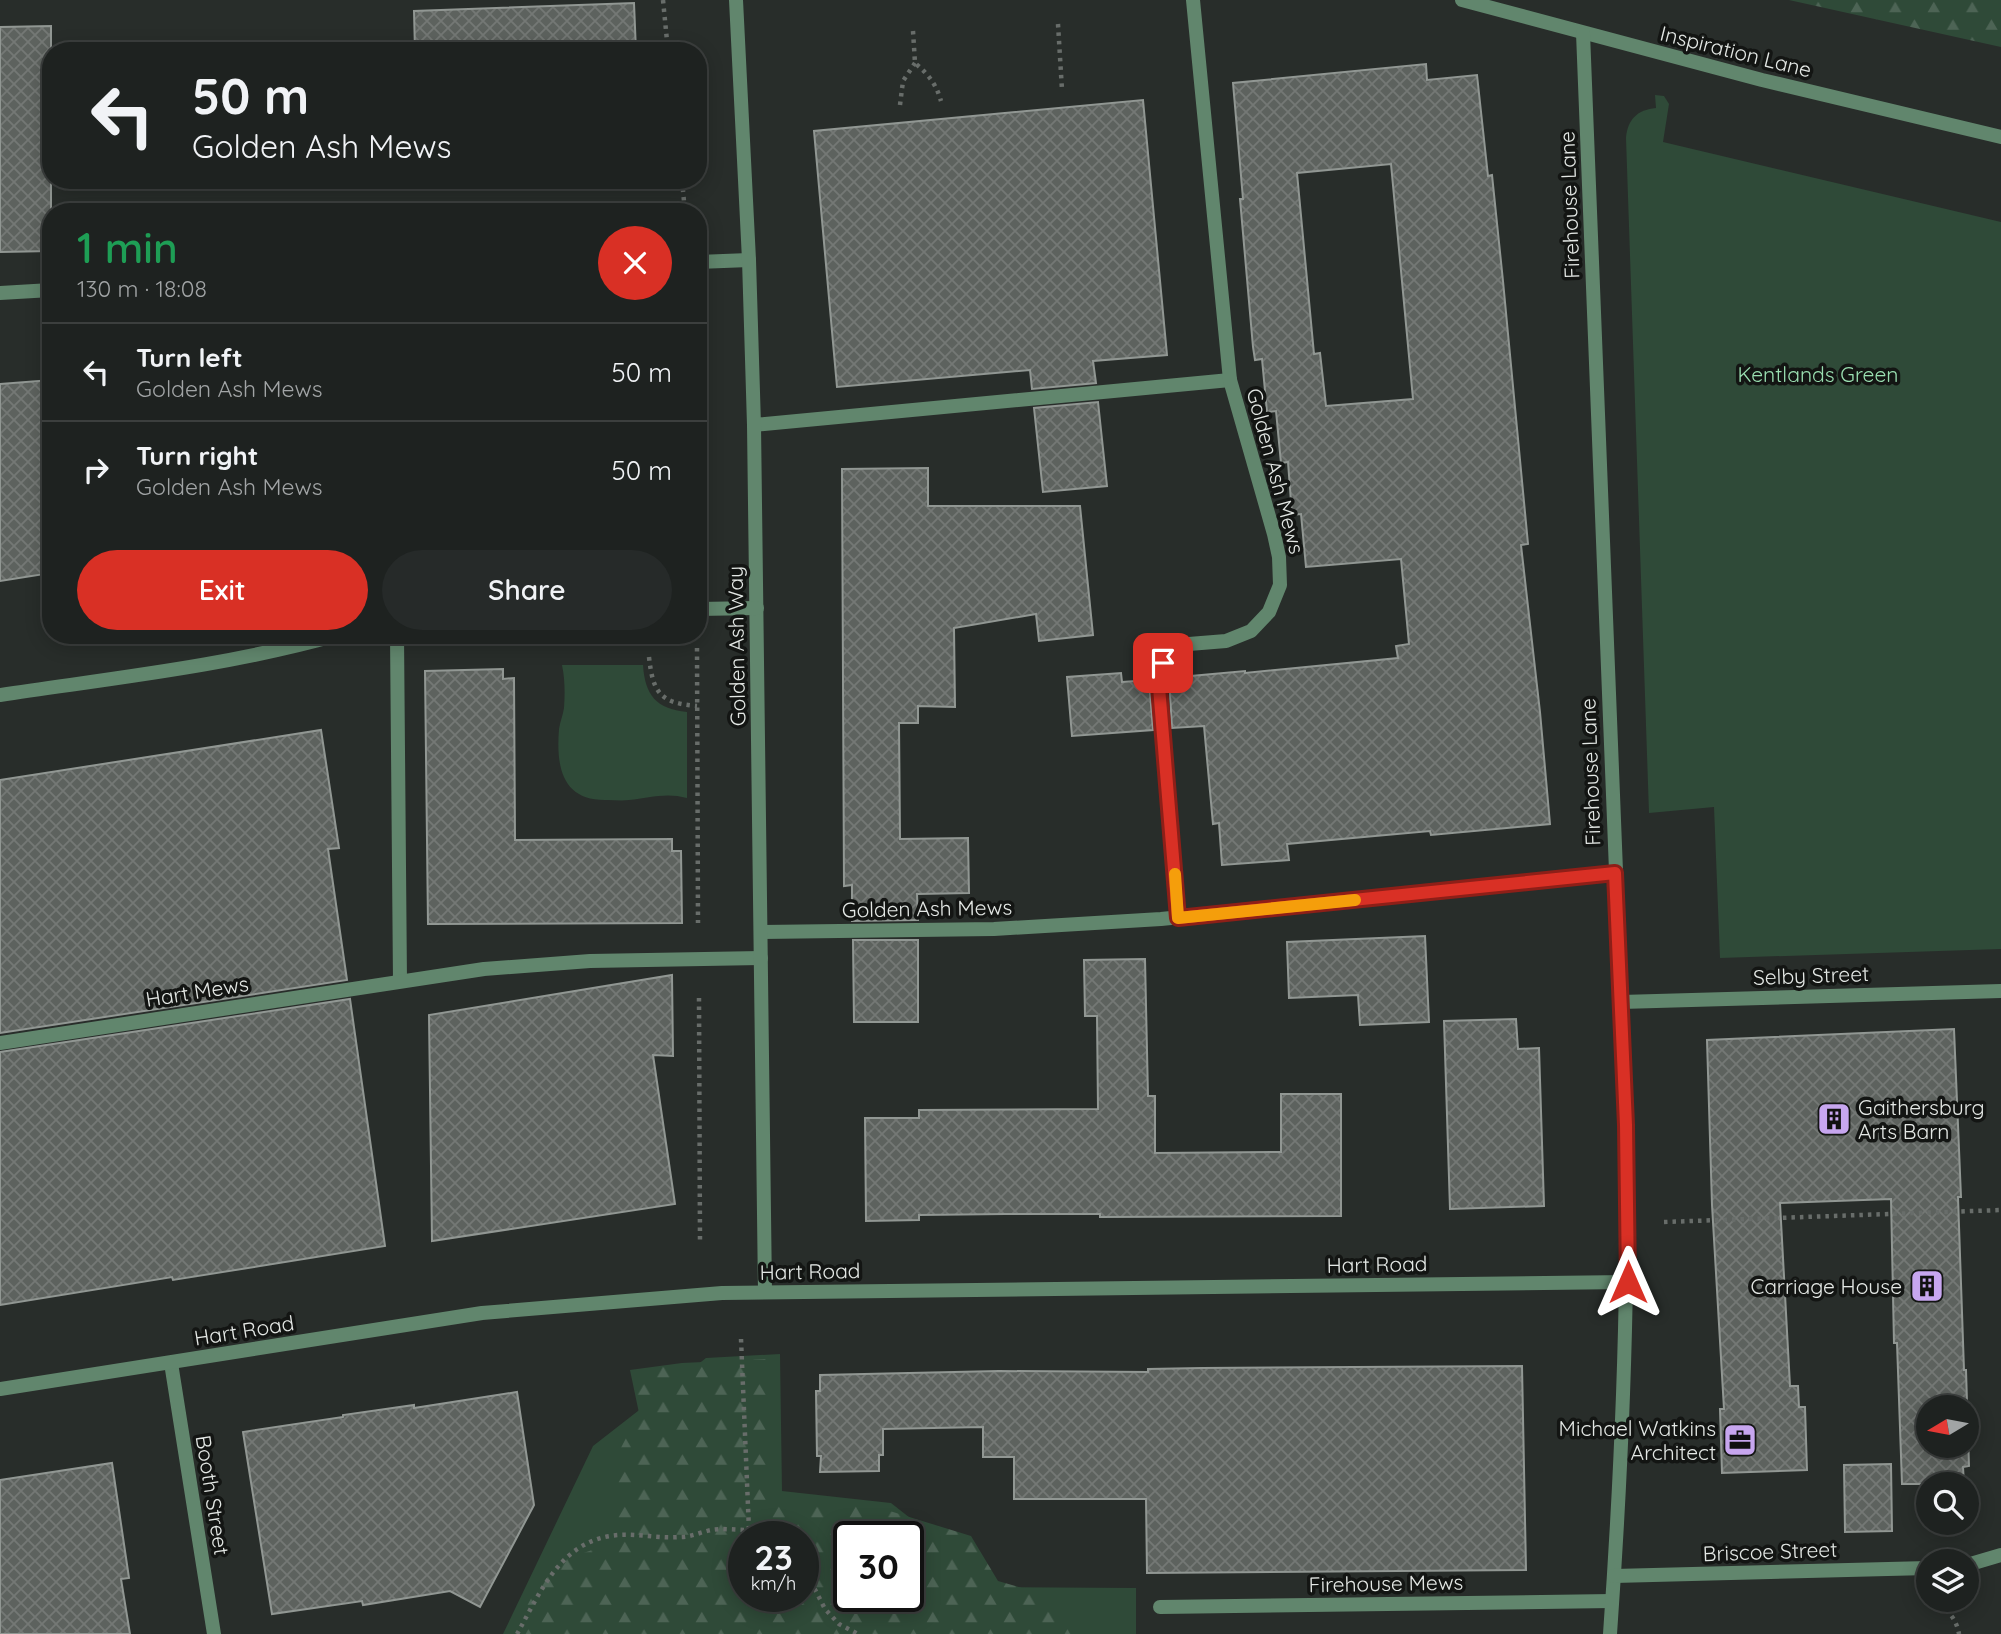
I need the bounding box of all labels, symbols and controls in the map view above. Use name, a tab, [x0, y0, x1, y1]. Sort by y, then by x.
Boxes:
street label: Inspiration Lane	[1658, 20, 1814, 82]
text: 50 m	[192, 65, 309, 126]
icon: left	[77, 70, 168, 161]
text: Golden Ash Mews	[192, 126, 451, 166]
street label: Firehouse Lane	[1553, 131, 1585, 279]
text: 1 min	[77, 221, 178, 274]
button: close	[598, 226, 672, 300]
text: 130 m · 18:08	[77, 274, 207, 303]
text: Turn left	[136, 341, 243, 374]
icon: left	[77, 353, 115, 391]
text: 50 m	[612, 356, 672, 389]
park label: Kentlands Green	[1738, 361, 1898, 387]
text: Golden Ash Mews	[136, 374, 322, 403]
street label: Golden Ash Mews	[1241, 385, 1311, 557]
text: Turn right	[136, 439, 258, 472]
icon: right	[77, 451, 115, 489]
text: 50 m	[612, 454, 672, 487]
text: Golden Ash Mews	[136, 472, 322, 501]
button: Exit	[77, 550, 368, 630]
button: Share	[382, 550, 672, 630]
street label: Golden Ash Way	[722, 566, 750, 726]
pin	[1133, 633, 1193, 693]
icon: arrive	[1144, 644, 1182, 682]
street label: Firehouse Lane	[1574, 698, 1606, 846]
street label: Golden Ash Mews	[842, 894, 1012, 922]
street label: Selby Street	[1752, 960, 1870, 990]
street label: Hart Mews	[144, 970, 250, 1012]
place label: Gaithersburg Arts Barn	[1858, 1094, 1985, 1144]
building icon: Gaithersburg Arts Barn	[1815, 1100, 1853, 1138]
position arrow	[1591, 1245, 1665, 1319]
street label: Hart Road	[1326, 1250, 1428, 1278]
street label: Hart Road	[759, 1257, 861, 1285]
building icon: Carriage House	[1908, 1267, 1946, 1305]
place label: Carriage House	[1750, 1273, 1902, 1299]
street label: Hart Road	[192, 1309, 296, 1351]
north arrow	[1916, 1395, 1979, 1458]
map controls	[1916, 1395, 1979, 1612]
place label: Michael Watkins Architect	[1559, 1415, 1716, 1465]
office icon: Michael Watkins Architect	[1721, 1421, 1759, 1459]
street label: Booth Street	[191, 1433, 235, 1557]
button: search	[1916, 1472, 1979, 1535]
speed limit sign: 30	[833, 1521, 924, 1612]
text: 23	[754, 1535, 793, 1579]
street label: Briscoe Street	[1702, 1536, 1838, 1566]
button: layers	[1916, 1549, 1979, 1612]
street label: Firehouse Mews	[1308, 1569, 1464, 1597]
text: km/h	[751, 1572, 796, 1595]

